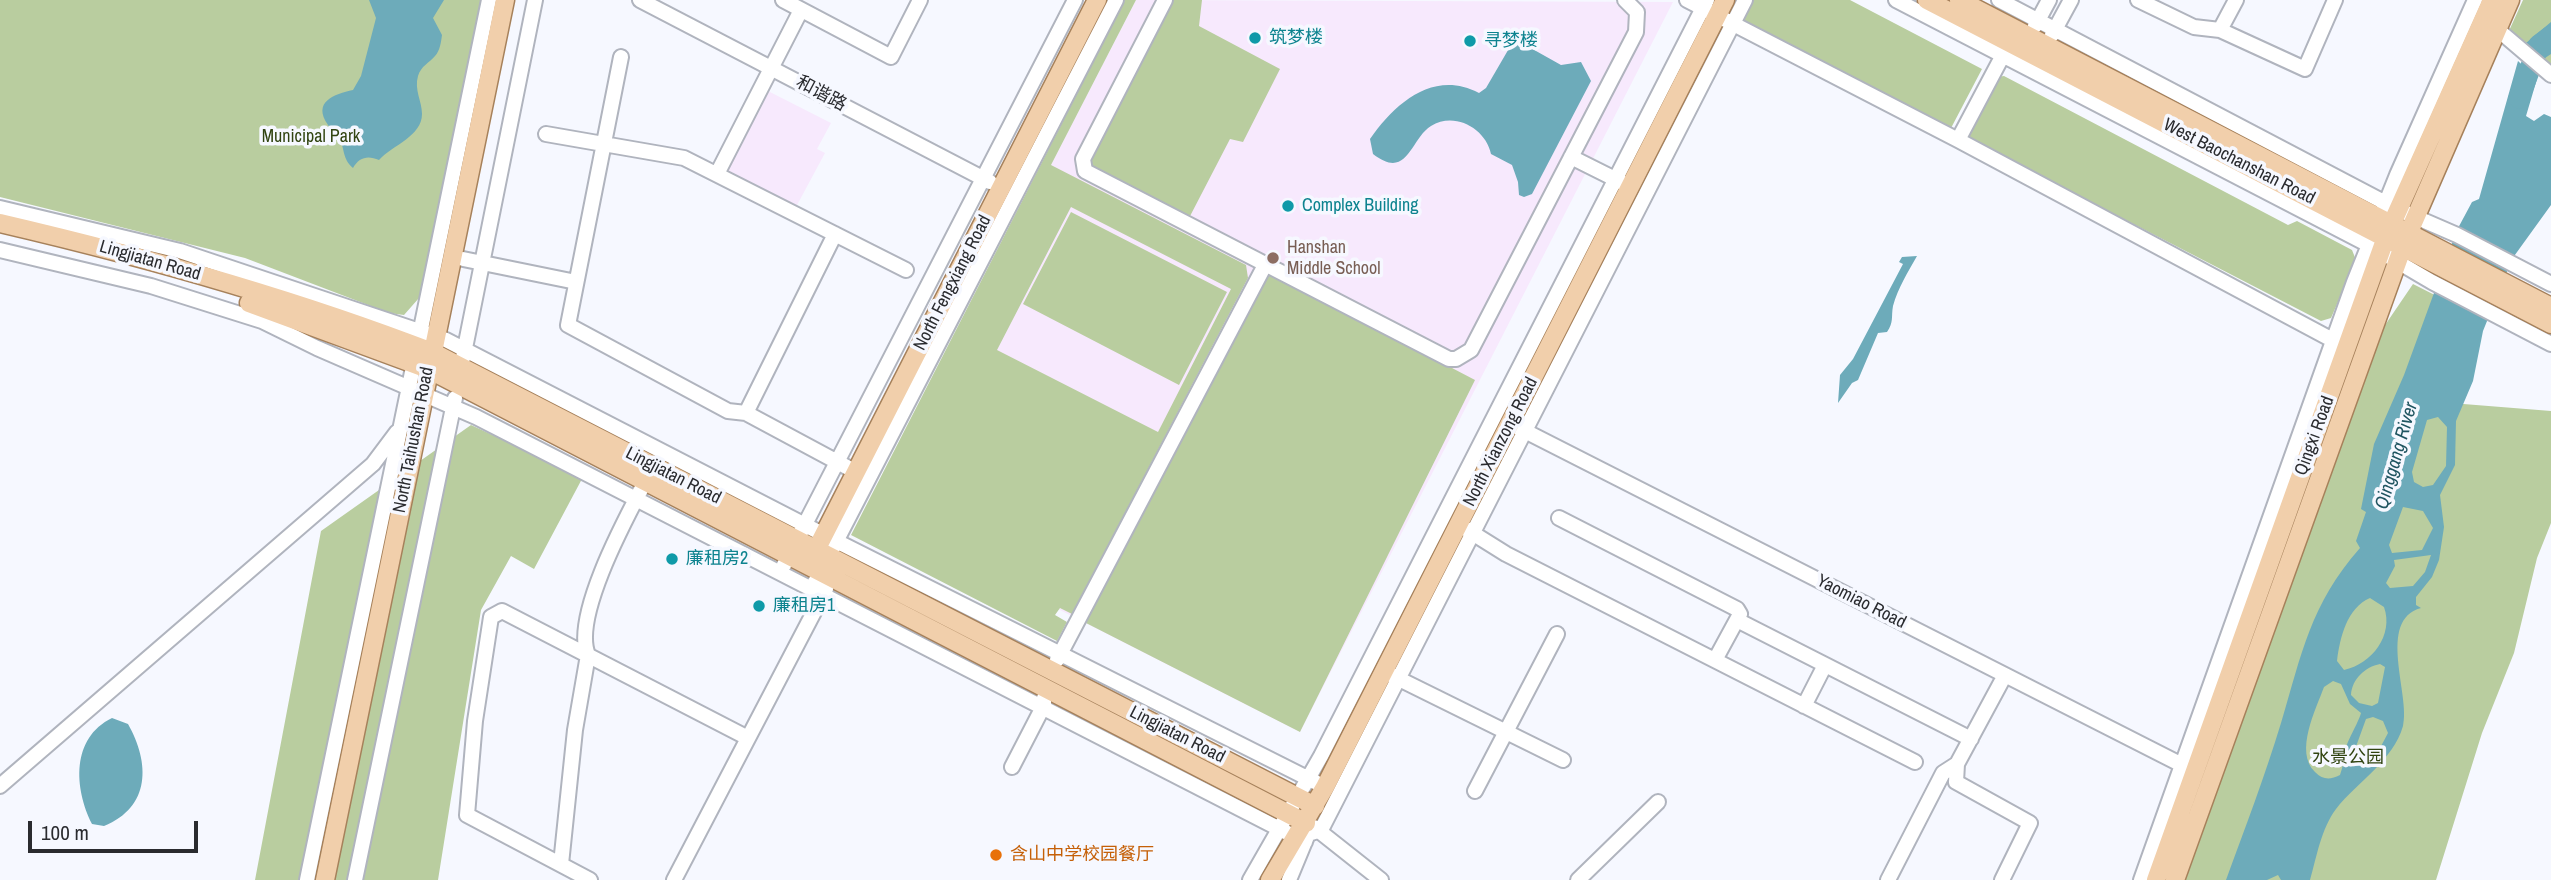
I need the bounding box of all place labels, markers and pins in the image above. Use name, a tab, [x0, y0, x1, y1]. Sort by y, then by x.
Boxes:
place label: 筑梦楼	[1269, 27, 1323, 49]
marker: 筑梦楼	[1247, 30, 1263, 46]
place label: 寻梦楼	[1484, 30, 1538, 52]
marker: 寻梦楼	[1462, 33, 1478, 49]
place label: Complex Building	[1302, 195, 1418, 217]
marker: Complex Building	[1280, 198, 1296, 214]
place label: Hanshan Middle School	[1287, 237, 1381, 280]
marker: Hanshan Middle School	[1265, 250, 1281, 266]
place label: 廉租房2	[686, 548, 748, 570]
marker: 廉租房2	[664, 551, 680, 567]
place label: 廉租房1	[773, 595, 835, 617]
marker: 廉租房1	[751, 598, 767, 614]
place label: 含山中学校园餐厅	[1010, 844, 1154, 866]
marker: 含山中学校园餐厅	[988, 847, 1004, 863]

